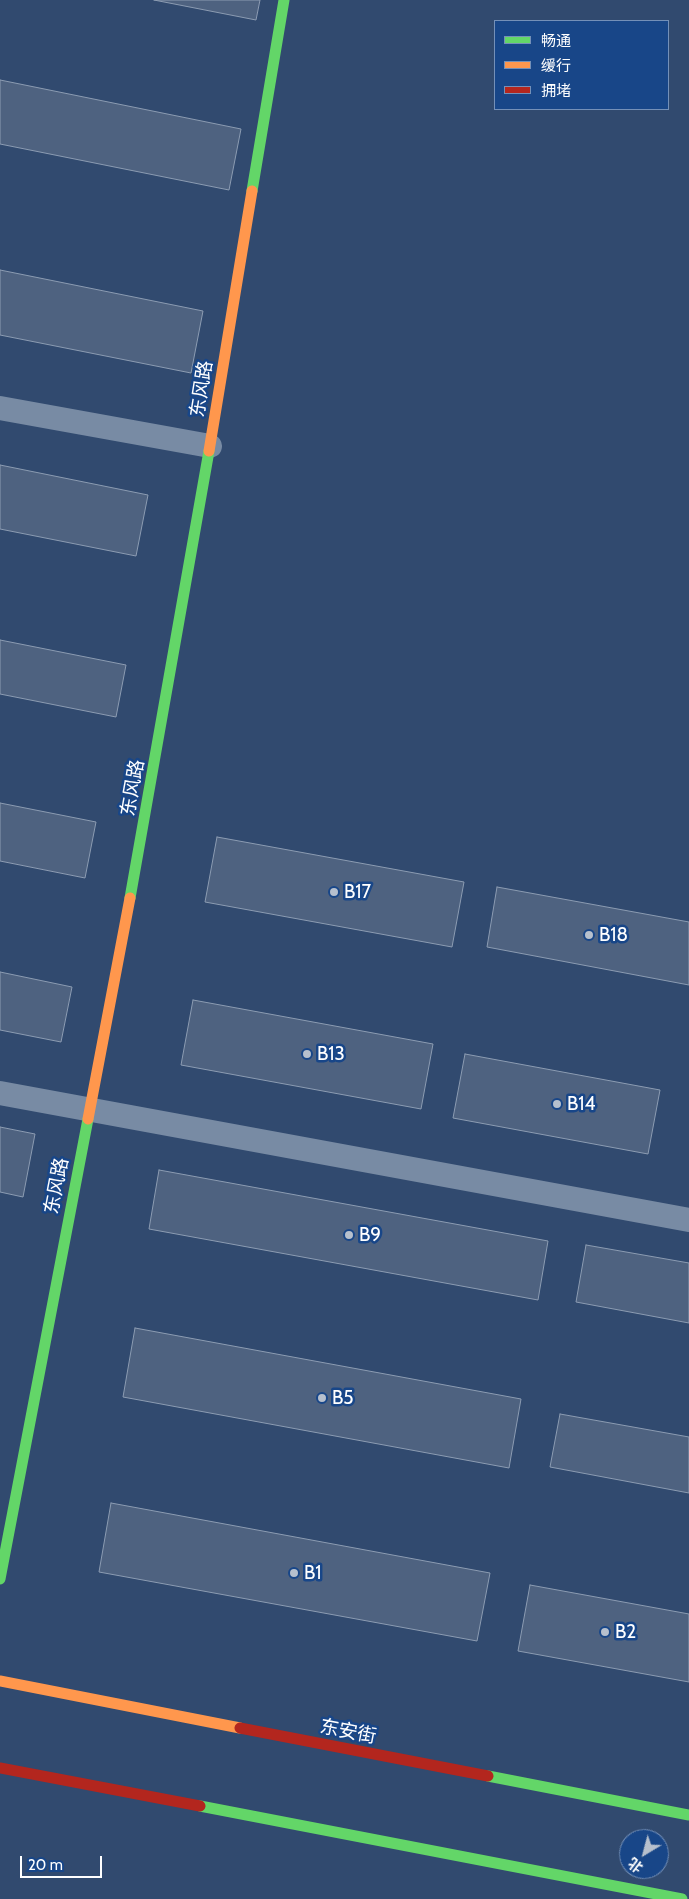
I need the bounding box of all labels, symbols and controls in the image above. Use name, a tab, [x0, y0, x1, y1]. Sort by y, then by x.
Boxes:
legend	[494, 20, 669, 110]
text: 畅通	[541, 32, 571, 50]
text: 缓行	[541, 57, 571, 75]
text: 拥堵	[541, 82, 571, 100]
street label: 东风路	[186, 359, 218, 419]
street label: 东风路	[117, 758, 149, 818]
place label: B17	[344, 881, 371, 903]
marker: B17	[328, 886, 340, 898]
place label: B18	[599, 924, 628, 946]
marker: B18	[583, 929, 595, 941]
place label: B13	[317, 1043, 345, 1065]
marker: B13	[301, 1048, 313, 1060]
place label: B14	[567, 1093, 596, 1115]
marker: B14	[551, 1098, 563, 1110]
street label: 东风路	[40, 1156, 74, 1216]
place label: B9	[359, 1224, 381, 1246]
marker: B9	[343, 1229, 355, 1241]
place label: B5	[332, 1387, 354, 1409]
marker: B5	[316, 1392, 328, 1404]
place label: B1	[304, 1562, 322, 1584]
marker: B1	[288, 1567, 300, 1579]
place label: B2	[615, 1621, 636, 1643]
marker: B2	[599, 1626, 611, 1638]
street label: 东安街	[318, 1715, 378, 1749]
north arrow	[619, 1829, 669, 1879]
scale bar	[22, 1846, 105, 1878]
text: 北	[625, 1854, 647, 1877]
text: 20 m	[28, 1856, 63, 1874]

